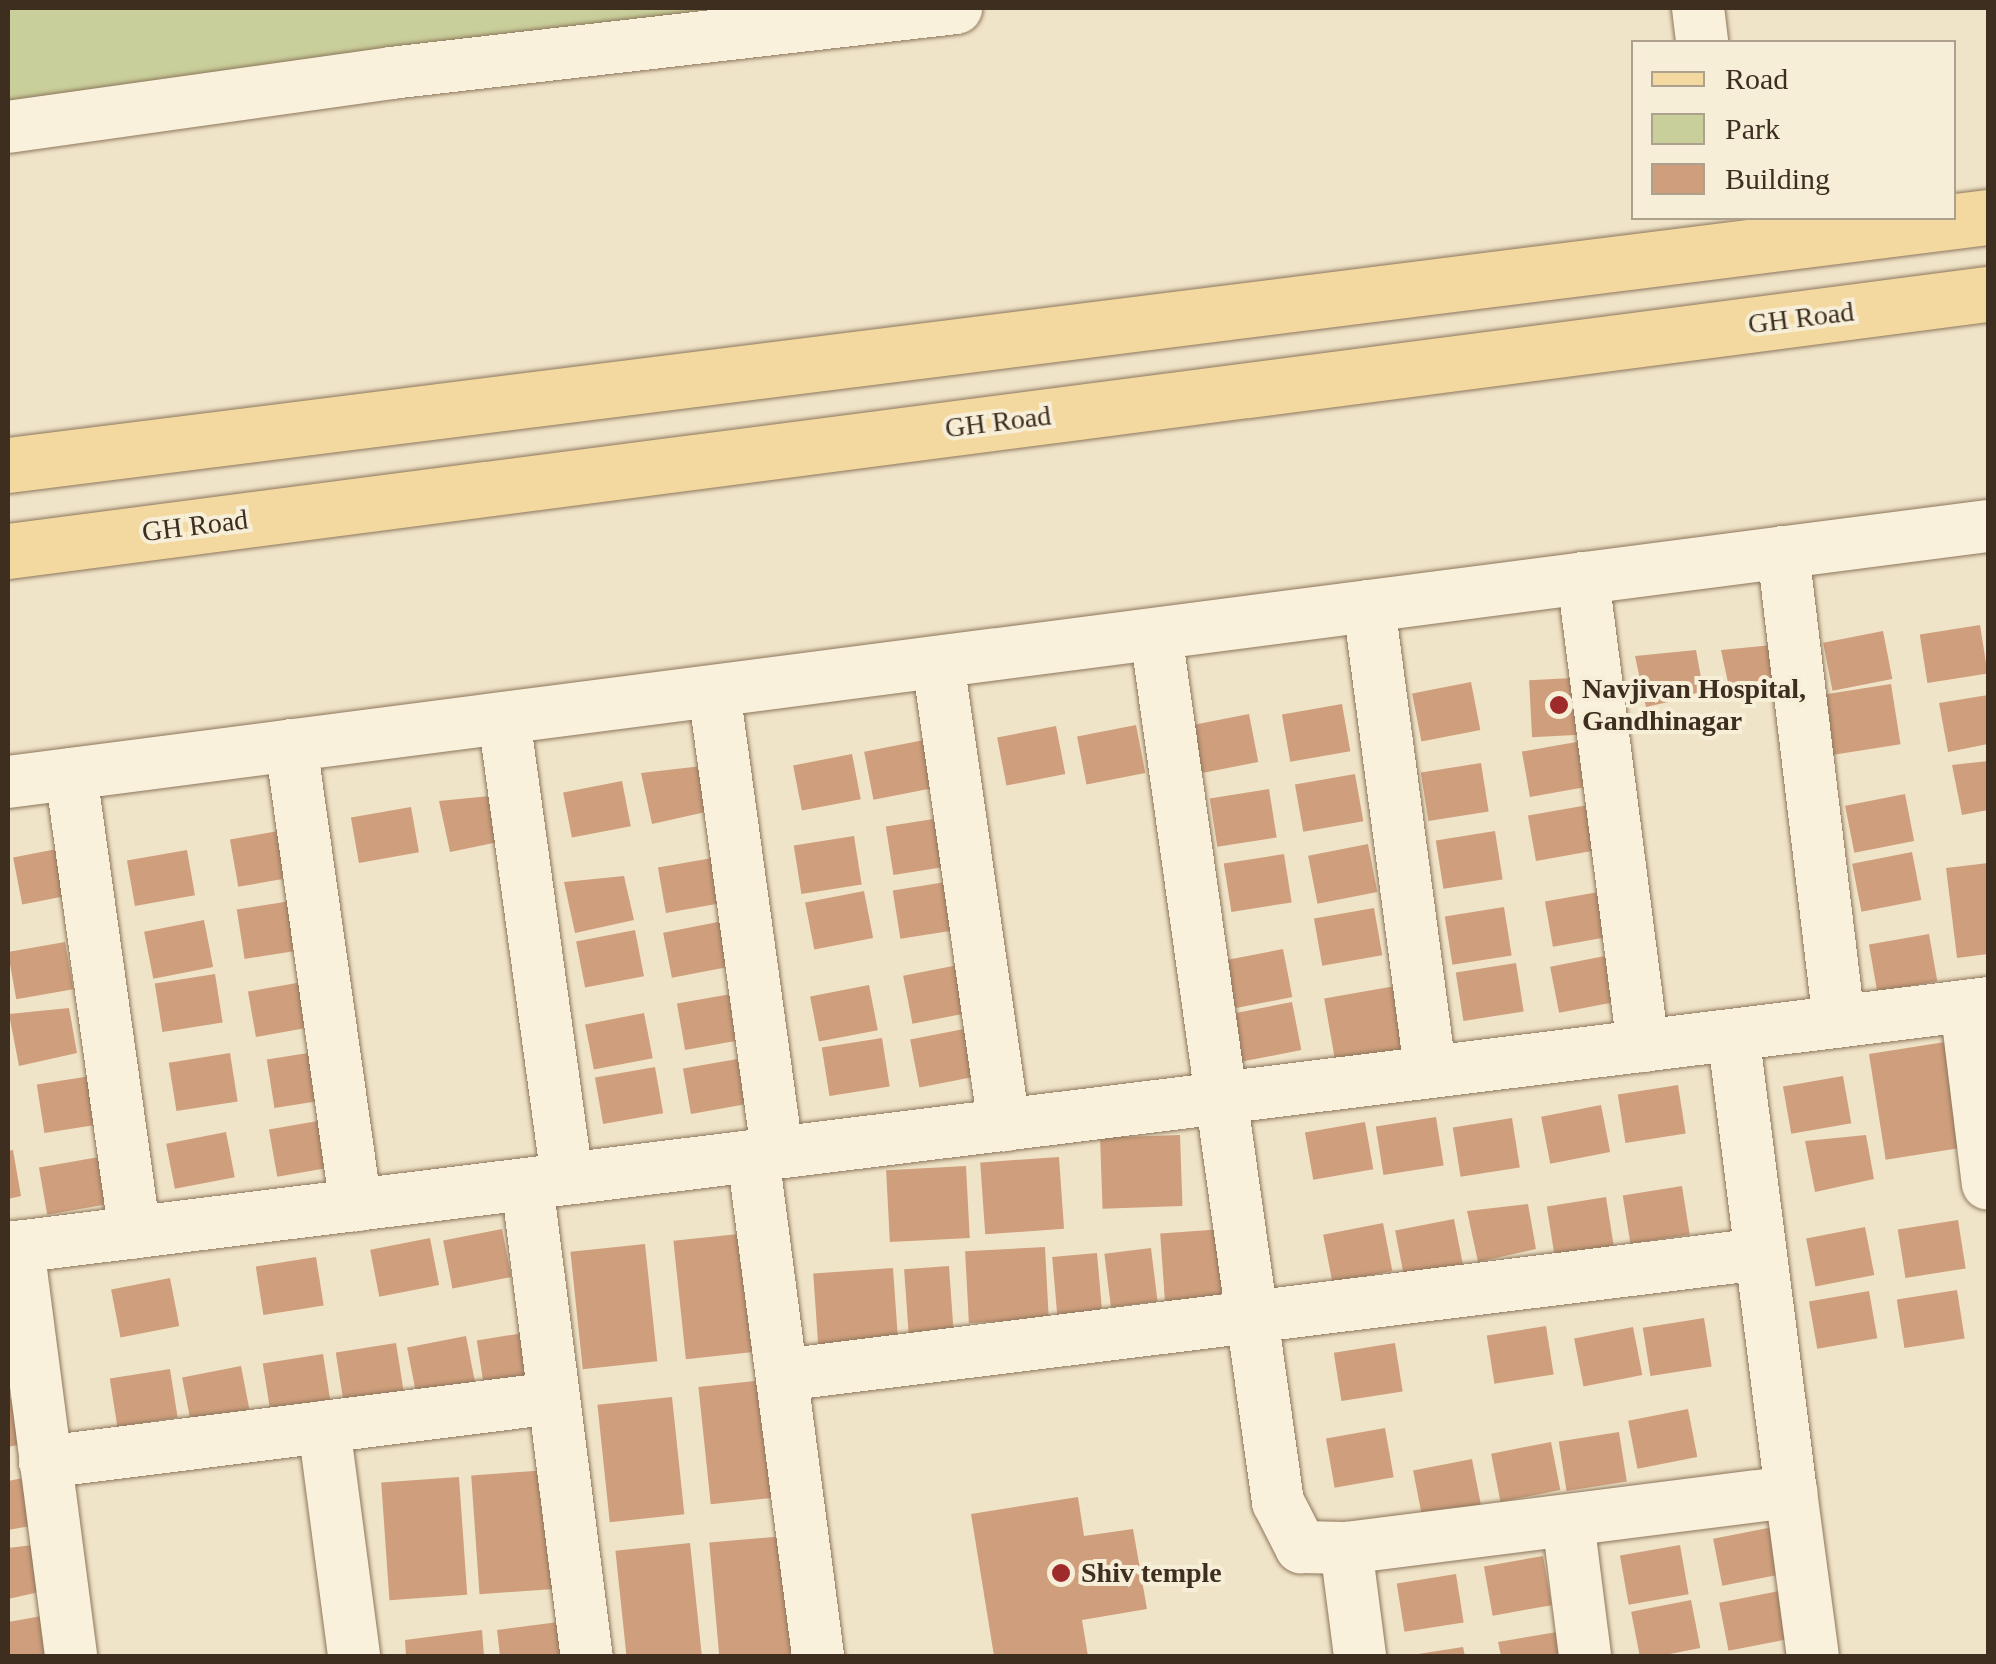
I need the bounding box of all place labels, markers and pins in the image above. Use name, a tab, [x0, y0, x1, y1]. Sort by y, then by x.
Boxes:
place label: Navjivan Hospital, Gandhinagar	[1582, 672, 1806, 738]
marker: Navjivan Hospital, Gandhinagar	[1546, 692, 1572, 718]
place label: Shiv temple	[1081, 1556, 1222, 1590]
marker: Shiv temple	[1050, 1562, 1072, 1584]

